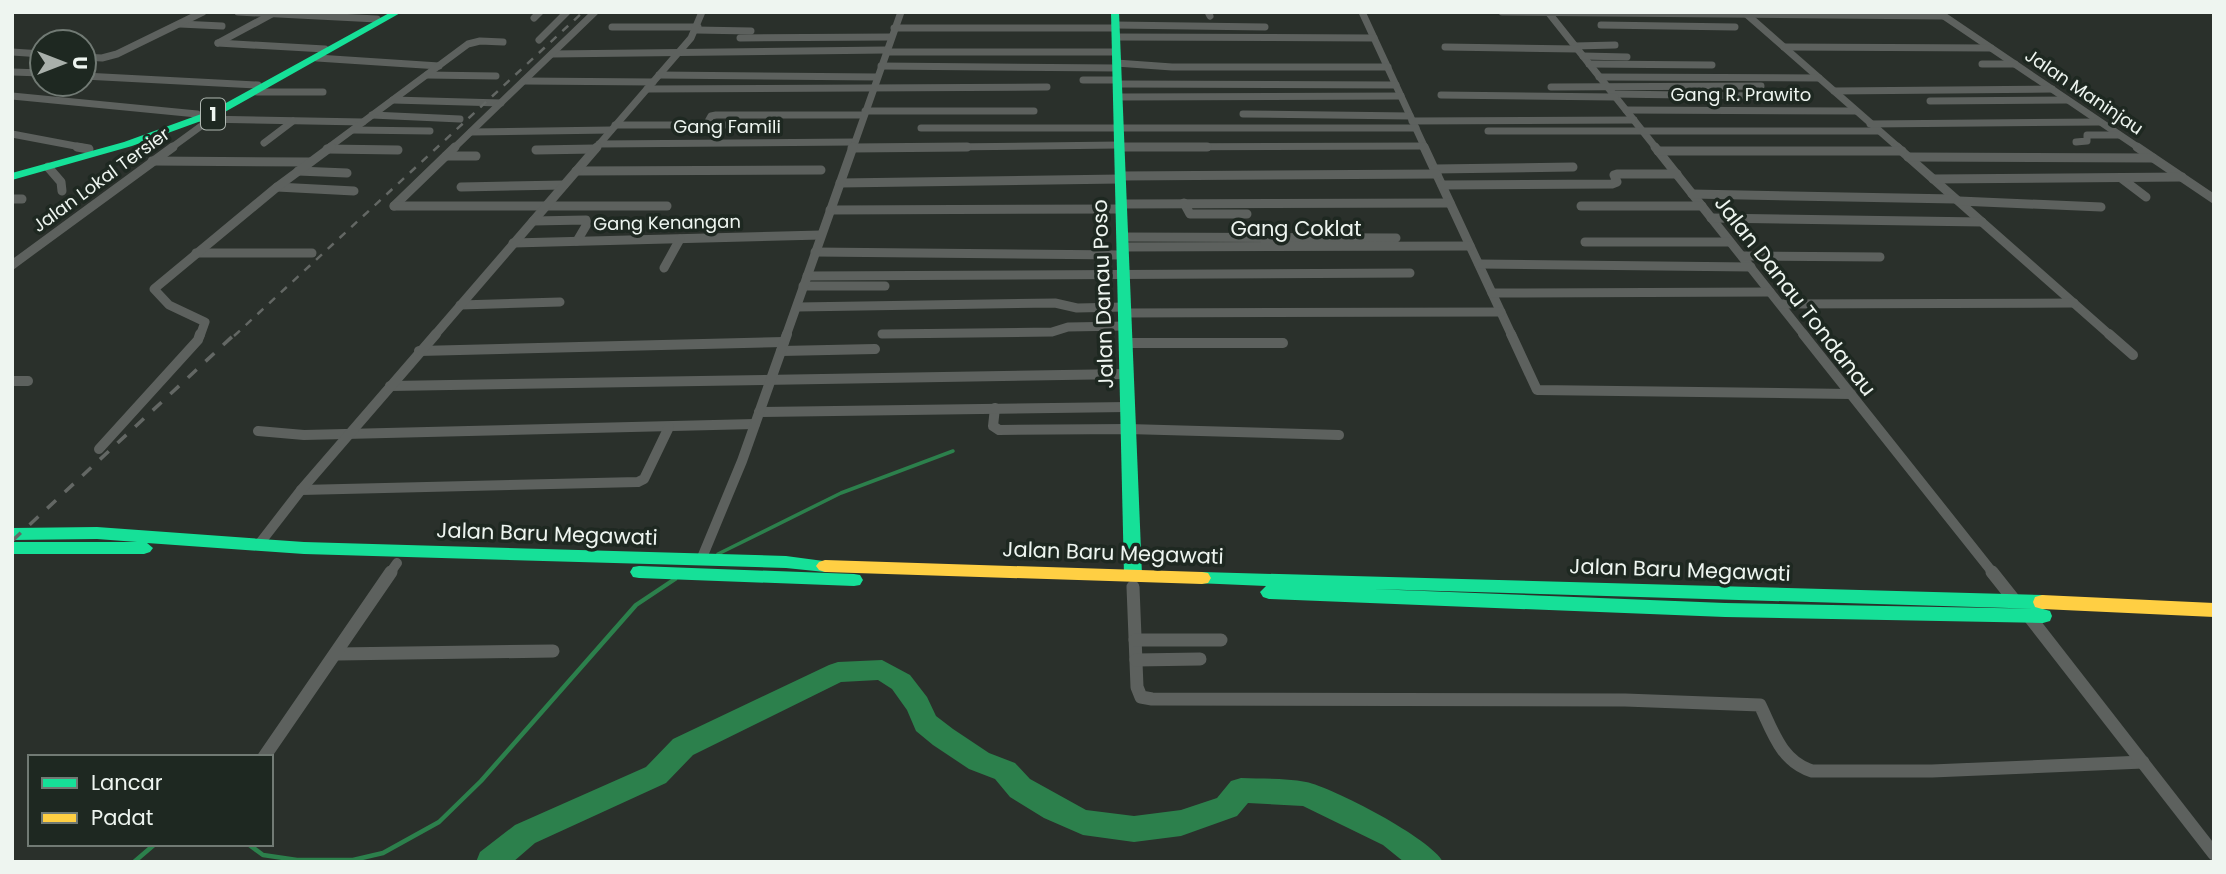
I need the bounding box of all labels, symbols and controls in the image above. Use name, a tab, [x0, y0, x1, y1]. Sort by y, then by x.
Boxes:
north arrow	[28, 28, 98, 98]
street label: Jalan Maninjau	[2020, 43, 2148, 141]
text: U	[66, 56, 93, 70]
street label: Gang R. Prawito	[1671, 82, 1811, 107]
road number: 1	[201, 98, 225, 130]
street label: Gang Famili	[673, 114, 781, 139]
street label: Jalan Lokal Tersier	[27, 121, 175, 238]
street label: Jalan Danau Tondanau	[1708, 189, 1883, 402]
street label: Jalan Danau Poso	[1085, 199, 1120, 389]
street label: Gang Kenangan	[593, 209, 741, 236]
street label: Gang Coklat	[1230, 214, 1362, 243]
street label: Jalan Baru Megawati	[436, 515, 658, 552]
street label: Jalan Baru Megawati	[1002, 534, 1224, 571]
street label: Jalan Baru Megawati	[1569, 551, 1791, 588]
legend	[28, 755, 273, 846]
text: Lancar	[91, 768, 163, 797]
text: Padat	[91, 803, 153, 832]

